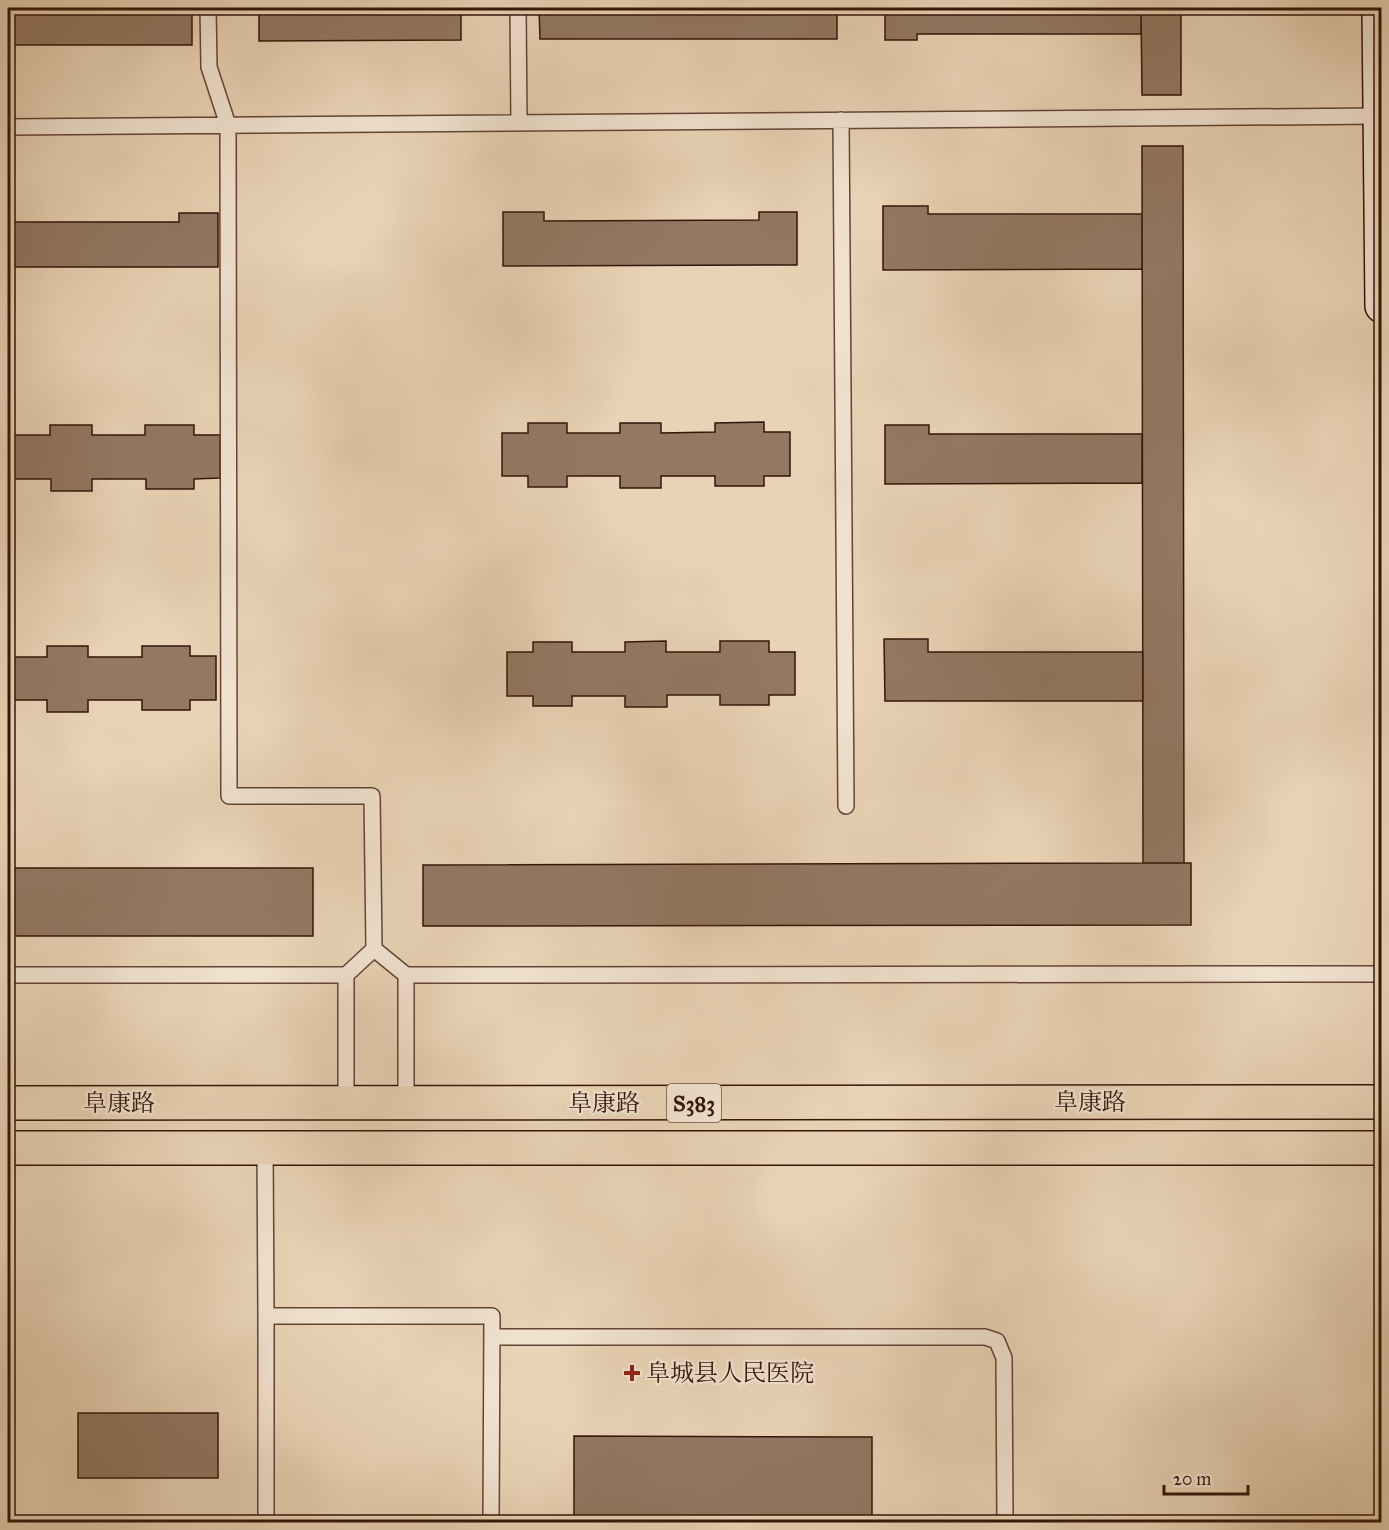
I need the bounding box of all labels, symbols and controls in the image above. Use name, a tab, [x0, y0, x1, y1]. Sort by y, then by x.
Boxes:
road number: S383	[667, 1084, 721, 1122]
street label: 阜康路	[1054, 1087, 1126, 1117]
street label: 阜康路	[83, 1088, 155, 1118]
street label: 阜康路	[568, 1088, 640, 1118]
place label: 阜城县人民医院	[646, 1358, 814, 1388]
marker: 阜城县人民医院	[623, 1364, 641, 1382]
scale bar	[1164, 1458, 1248, 1496]
text: 20 m	[1173, 1468, 1211, 1490]

